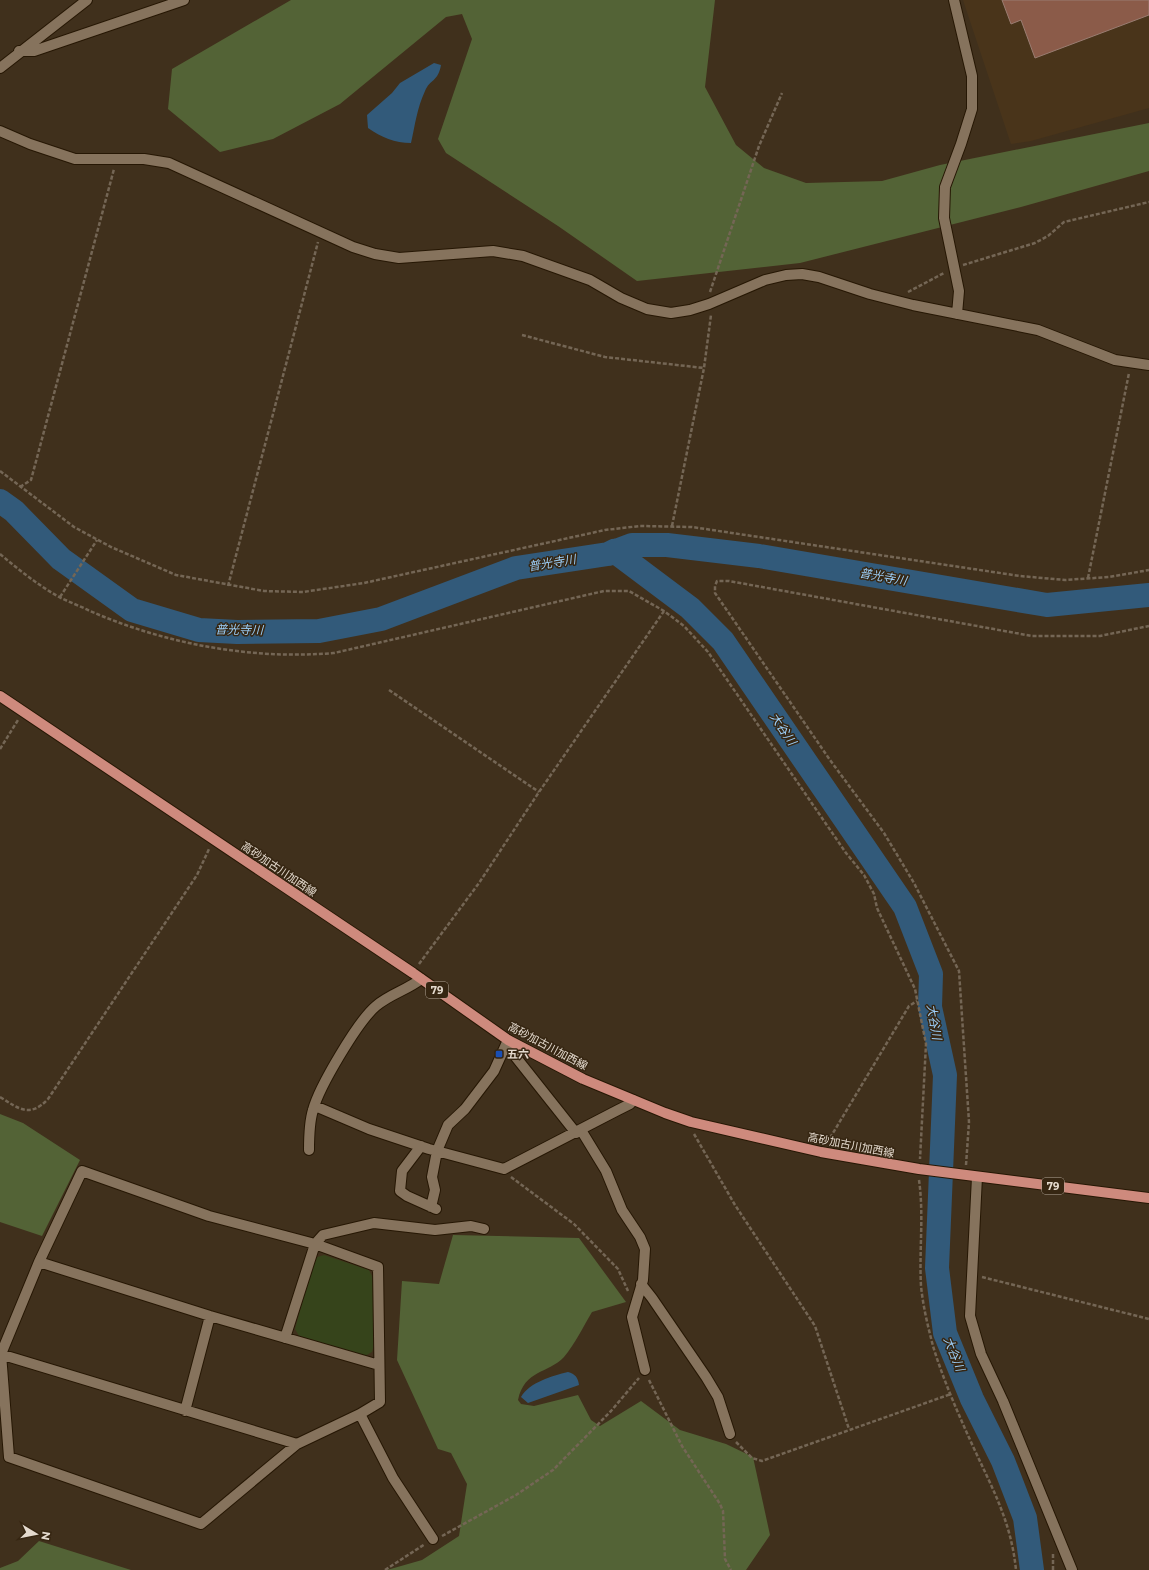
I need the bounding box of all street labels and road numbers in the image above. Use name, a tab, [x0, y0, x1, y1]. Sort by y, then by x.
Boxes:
street label: 高砂加古川加西線	[239, 839, 319, 899]
road number: 79	[426, 982, 448, 998]
street label: 高砂加古川加西線	[506, 1019, 590, 1073]
street label: 高砂加古川加西線	[806, 1130, 896, 1160]
road number: 79	[1042, 1178, 1064, 1194]

